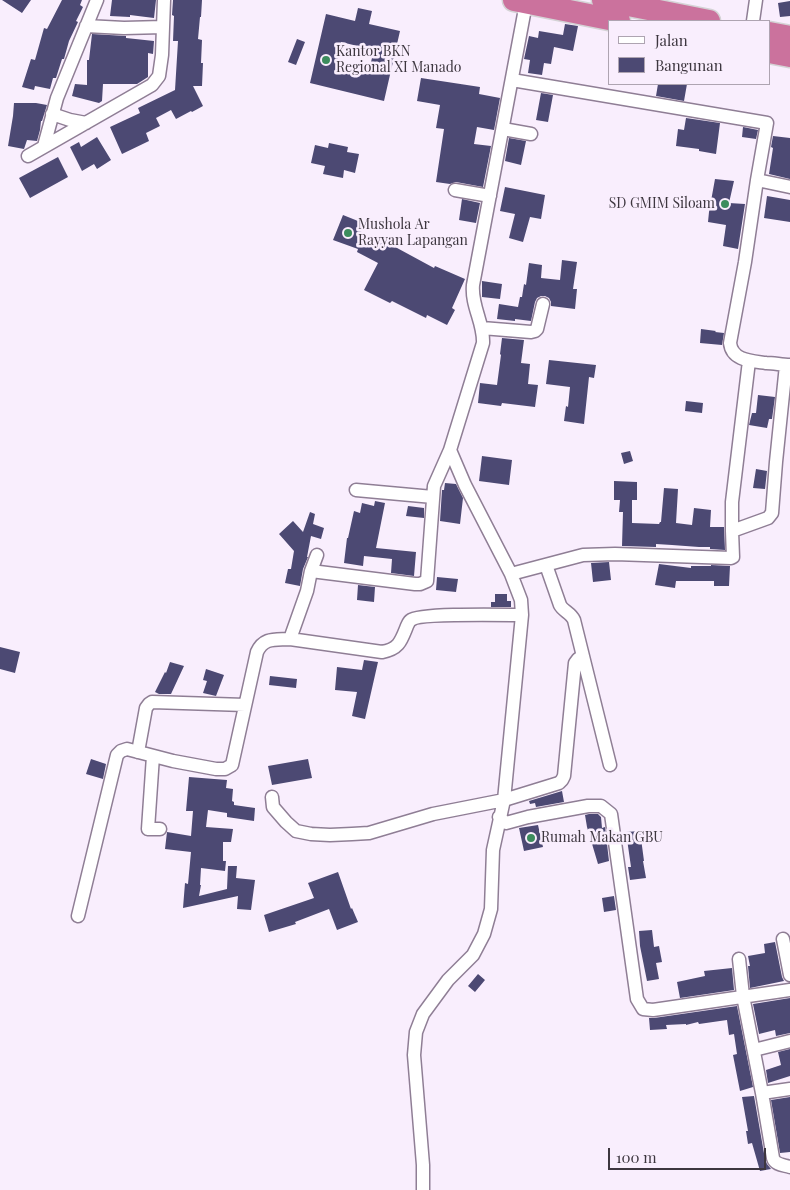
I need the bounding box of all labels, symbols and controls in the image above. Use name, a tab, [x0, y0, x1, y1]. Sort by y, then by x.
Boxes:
legend	[608, 20, 770, 85]
text: Jalan	[655, 30, 688, 50]
place label: Kantor BKN Regional XI Manado	[336, 44, 461, 76]
marker: Kantor BKN Regional XI Manado	[320, 54, 332, 66]
text: Bangunan	[655, 55, 723, 75]
place label: SD GMIM Siloam	[609, 196, 715, 212]
marker: SD GMIM Siloam	[719, 198, 731, 210]
place label: Mushola Ar Rayyan Lapangan	[358, 217, 468, 250]
marker: Mushola Ar Rayyan Lapangan	[342, 227, 354, 239]
place label: Rumah Makan GBU	[541, 830, 663, 846]
marker: Rumah Makan GBU	[525, 832, 537, 844]
scale bar	[610, 1138, 768, 1170]
text: 100 m	[616, 1147, 657, 1167]

